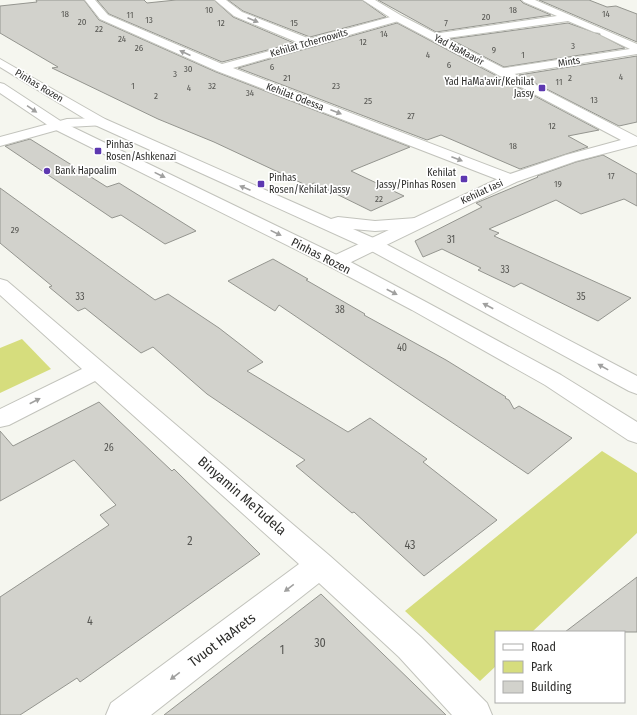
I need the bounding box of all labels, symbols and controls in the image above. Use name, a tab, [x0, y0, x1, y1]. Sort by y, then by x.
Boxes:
house number: 10	[205, 5, 213, 15]
house number: 18	[509, 5, 518, 15]
house number: 18	[61, 9, 70, 19]
house number: 14	[602, 9, 611, 19]
house number: 11	[127, 10, 133, 20]
house number: 20	[482, 12, 491, 22]
house number: 13	[145, 15, 153, 25]
house number: 20	[78, 17, 87, 27]
house number: 12	[217, 18, 225, 28]
one-way arrow	[248, 18, 260, 24]
house number: 15	[290, 18, 298, 28]
house number: 7	[444, 18, 448, 28]
house number: 22	[95, 24, 103, 34]
street label: Kehilat Tchernowits	[269, 26, 349, 60]
house number: 14	[380, 29, 389, 39]
street label: Yad HaMaavir	[432, 32, 487, 68]
house number: 24	[118, 34, 127, 44]
house number: 12	[359, 37, 367, 47]
house number: 3	[571, 41, 575, 51]
house number: 26	[135, 43, 144, 53]
house number: 9	[492, 45, 496, 55]
one-way arrow	[180, 50, 191, 56]
house number: 4	[426, 50, 431, 60]
house number: 1	[521, 50, 525, 60]
street label: Mints	[557, 54, 581, 70]
house number: 6	[447, 60, 452, 70]
house number: 6	[270, 62, 275, 72]
house number: 30	[184, 64, 193, 74]
street label: Pinhas Rozen	[13, 67, 65, 105]
house number: 3	[173, 69, 177, 79]
house number: 4	[619, 72, 624, 82]
house number: 21	[283, 73, 291, 83]
house number: 2	[568, 73, 572, 83]
place label: Yad HaMa'avir/Kehilat Jassy	[445, 76, 535, 100]
house number: 11	[556, 77, 562, 87]
street label: Kehilat Odessa	[264, 80, 326, 114]
house number: 1	[131, 81, 135, 91]
house number: 32	[208, 81, 216, 91]
house number: 23	[332, 81, 340, 91]
house number: 4	[187, 83, 192, 93]
marker: Yad HaMa'avir/Kehilat Jassy	[537, 83, 547, 93]
house number: 34	[246, 88, 255, 98]
house number: 2	[154, 91, 158, 101]
house number: 13	[590, 95, 598, 105]
house number: 25	[364, 96, 372, 106]
one-way arrow	[27, 105, 37, 113]
one-way arrow	[330, 110, 342, 116]
house number: 27	[407, 111, 415, 121]
house number: 12	[548, 121, 556, 131]
place label: Pinhas Rosen/Ashkenazi	[106, 139, 176, 163]
house number: 18	[509, 141, 518, 151]
marker: Pinhas Rosen/Ashkenazi	[93, 146, 103, 156]
one-way arrow	[452, 156, 464, 162]
place label: Bank Hapoalim	[55, 165, 117, 177]
marker: Bank Hapoalim	[42, 166, 52, 176]
place label: Kehilat Jassy/Pinhas Rosen	[376, 167, 457, 191]
house number: 17	[607, 171, 615, 181]
one-way arrow	[154, 172, 166, 178]
place label: Pinhas Rosen/Kehilat Jassy	[269, 172, 351, 196]
marker: Kehilat Jassy/Pinhas Rosen	[459, 174, 469, 184]
street label: Kehilat Iasi	[459, 177, 505, 207]
marker: Pinhas Rosen/Kehilat Jassy	[256, 179, 266, 189]
house number: 19	[554, 179, 562, 189]
one-way arrow	[239, 184, 251, 190]
house number: 22	[375, 194, 383, 204]
house number: 29	[11, 225, 19, 235]
one-way arrow	[271, 230, 282, 236]
house number: 31	[447, 234, 455, 246]
street label: Pinhas Rozen	[289, 235, 353, 277]
house number: 33	[500, 264, 510, 276]
one-way arrow	[386, 289, 398, 295]
house number: 33	[75, 291, 85, 303]
house number: 35	[576, 291, 586, 303]
one-way arrow	[482, 302, 494, 309]
house number: 38	[335, 304, 345, 316]
house number: 40	[397, 342, 407, 354]
one-way arrow	[597, 363, 609, 370]
one-way arrow	[29, 398, 41, 404]
house number: 26	[104, 442, 114, 454]
street label: Binyamin MeTudela	[194, 453, 290, 539]
house number: 2	[187, 534, 193, 548]
house number: 43	[404, 538, 416, 552]
one-way arrow	[284, 584, 294, 592]
street label: Tvuot HaArets	[185, 609, 259, 671]
house number: 4	[87, 614, 93, 628]
legend	[495, 631, 625, 703]
house number: 30	[314, 636, 326, 650]
text: Road	[531, 640, 556, 654]
house number: 1	[280, 643, 284, 657]
text: Park	[531, 660, 553, 674]
one-way arrow	[169, 671, 180, 680]
text: Building	[531, 680, 572, 694]

